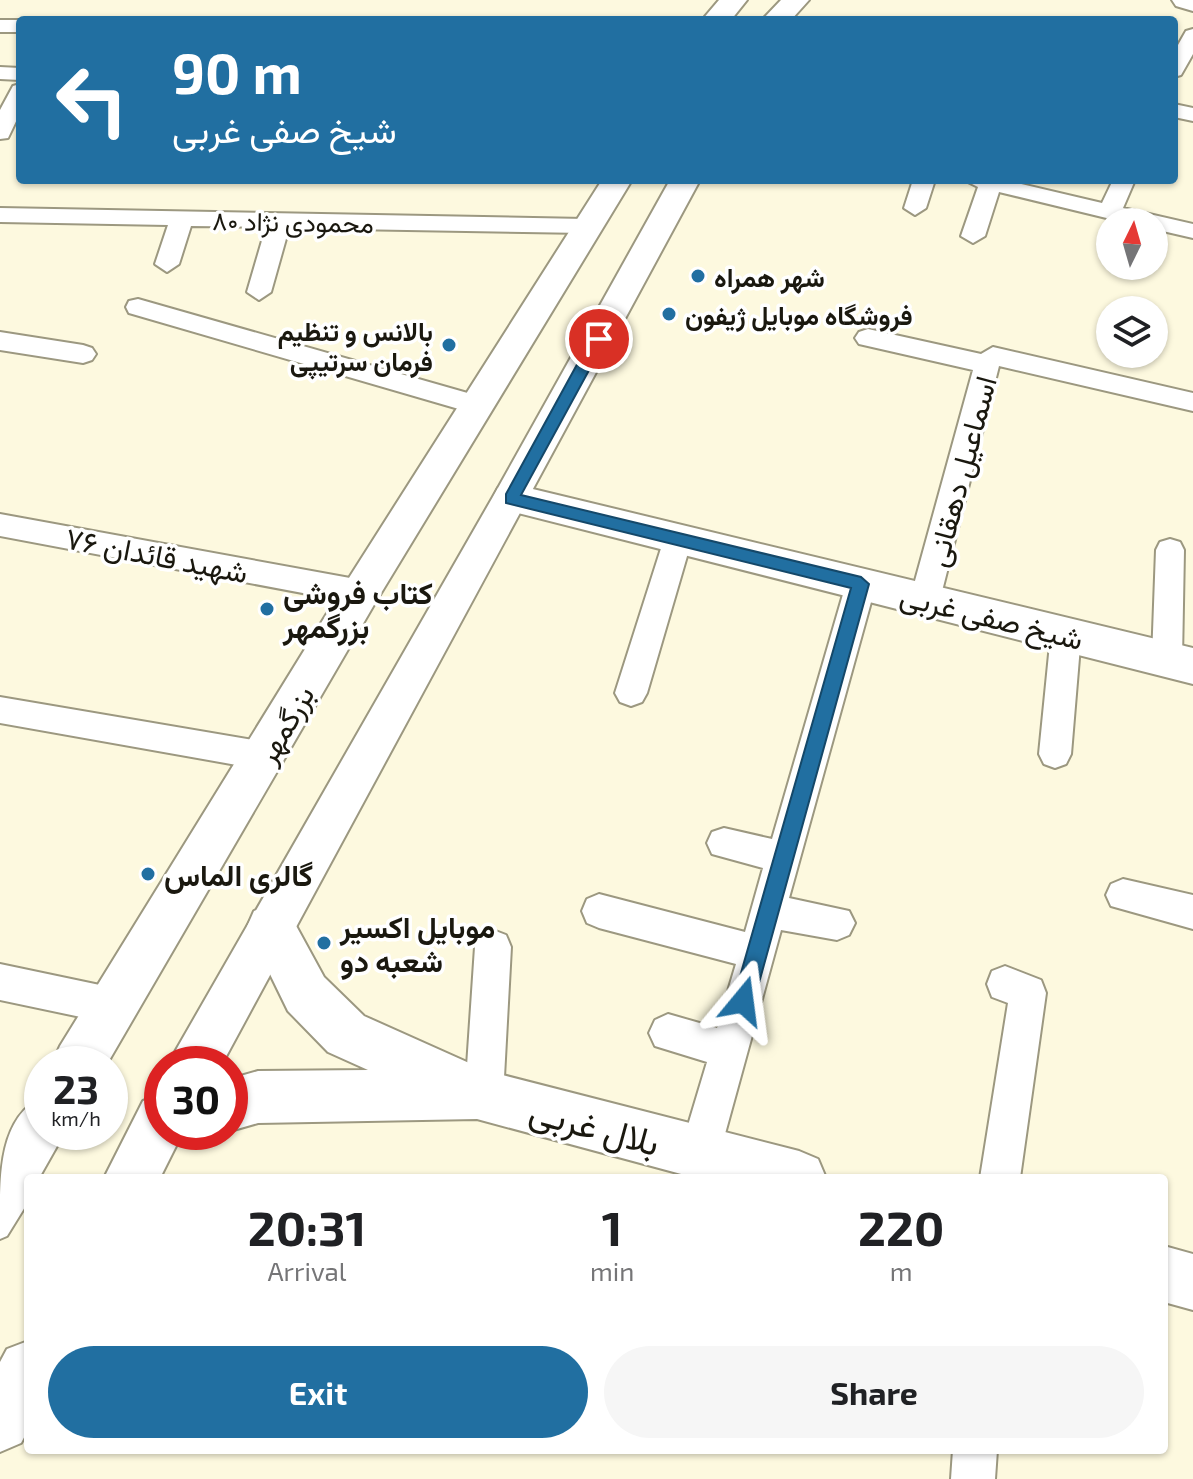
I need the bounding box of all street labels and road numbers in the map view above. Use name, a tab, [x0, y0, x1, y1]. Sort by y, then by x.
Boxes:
street label: محمودی نژاد ۸۰	[212, 204, 374, 240]
street label: اسماعیل دهقانی	[917, 372, 1005, 571]
street label: شهید قائدان ۷۶	[62, 519, 251, 591]
street label: شیخ صفی غربی	[896, 576, 1087, 660]
street label: بزرگمهر	[247, 678, 322, 771]
street label: بلال غربی	[525, 1087, 665, 1166]

